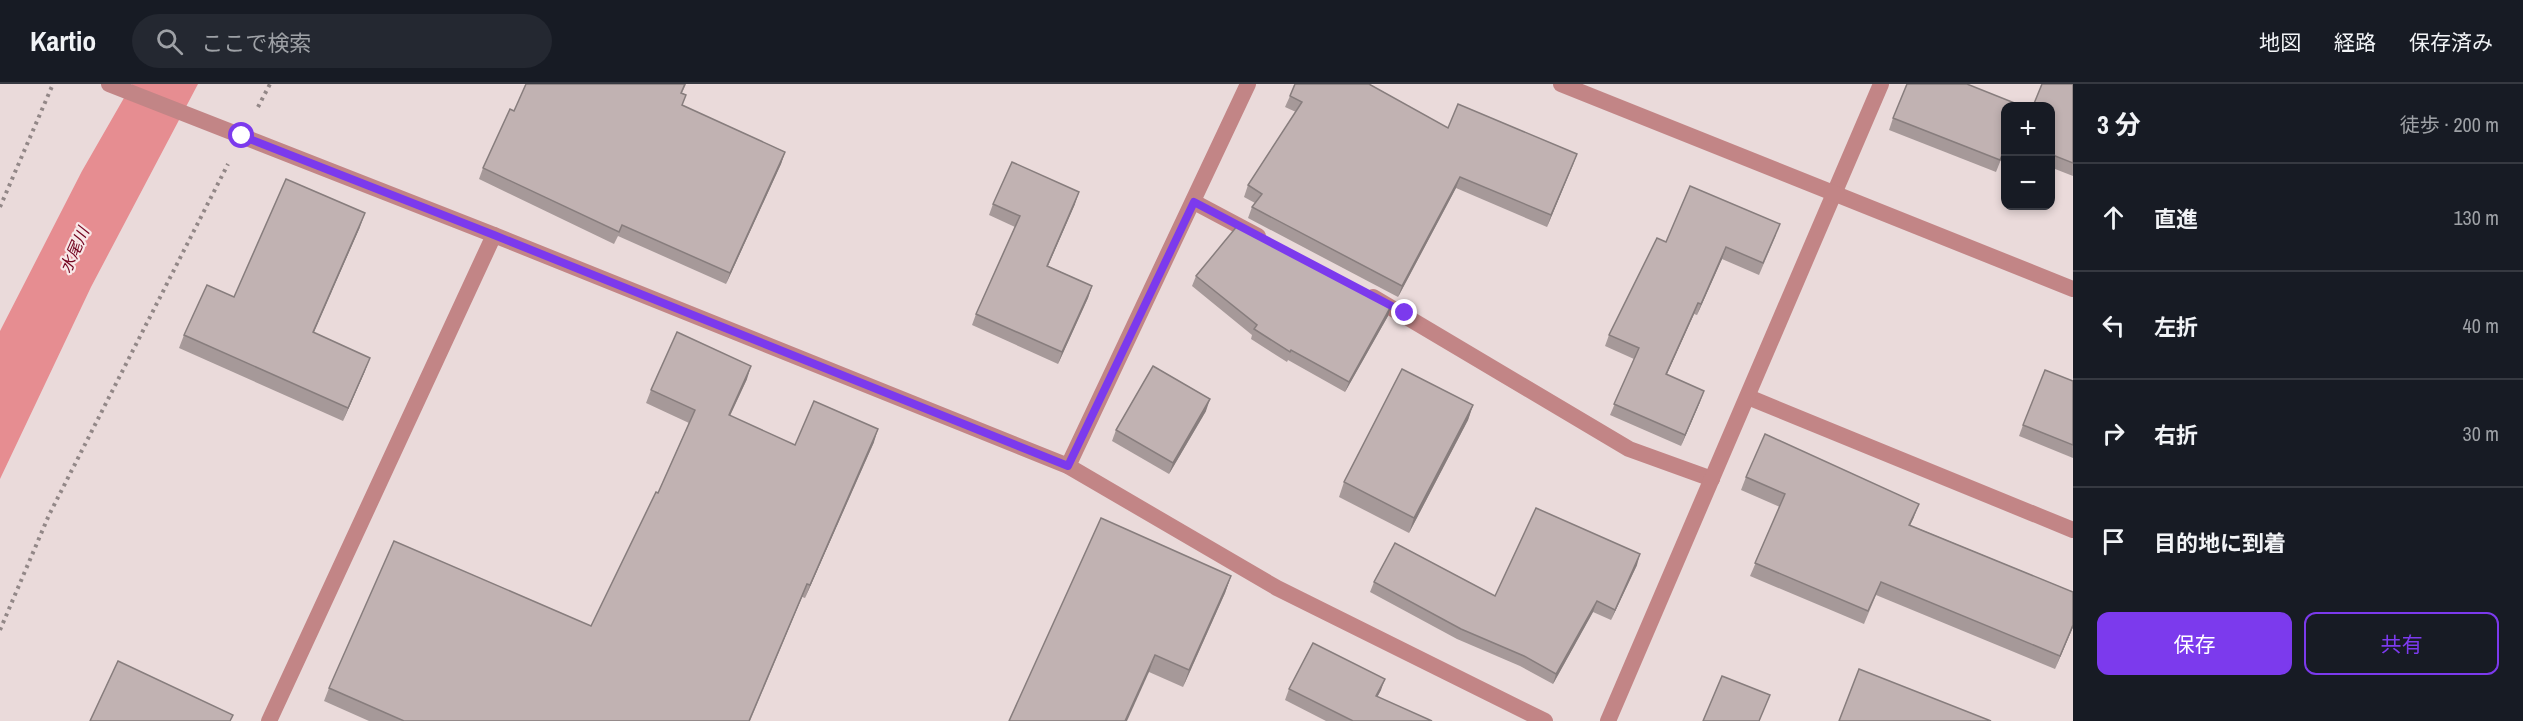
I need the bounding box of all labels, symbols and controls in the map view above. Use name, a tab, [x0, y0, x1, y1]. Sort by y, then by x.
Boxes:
search box	[132, 14, 552, 68]
text: Kartio	[30, 22, 96, 60]
icon: search	[153, 25, 186, 58]
text: ここで検索	[201, 28, 311, 58]
text: 地図	[2259, 28, 2301, 57]
text: 経路	[2334, 28, 2376, 57]
text: 保存済み	[2409, 28, 2493, 57]
map controls	[2001, 102, 2055, 210]
button: +	[2001, 102, 2055, 156]
text: 3 分	[2097, 107, 2141, 142]
text: 徒歩 · 200 m	[2400, 111, 2499, 138]
route start	[228, 122, 254, 148]
button: −	[2001, 156, 2055, 210]
icon: ahead	[2097, 201, 2130, 234]
text: 直進	[2154, 204, 2198, 234]
text: 130 m	[2453, 204, 2499, 231]
water label: 水尾川	[54, 222, 95, 276]
route end	[1391, 299, 1417, 325]
icon: left	[2097, 309, 2130, 342]
text: 左折	[2154, 312, 2198, 342]
text: 40 m	[2463, 312, 2499, 339]
icon: right	[2097, 417, 2130, 450]
text: 右折	[2154, 420, 2198, 450]
text: 30 m	[2463, 420, 2499, 447]
icon: arrive	[2097, 525, 2130, 558]
text: 目的地に到着	[2154, 528, 2286, 558]
button: 保存	[2097, 612, 2292, 675]
button: 共有	[2304, 612, 2499, 675]

